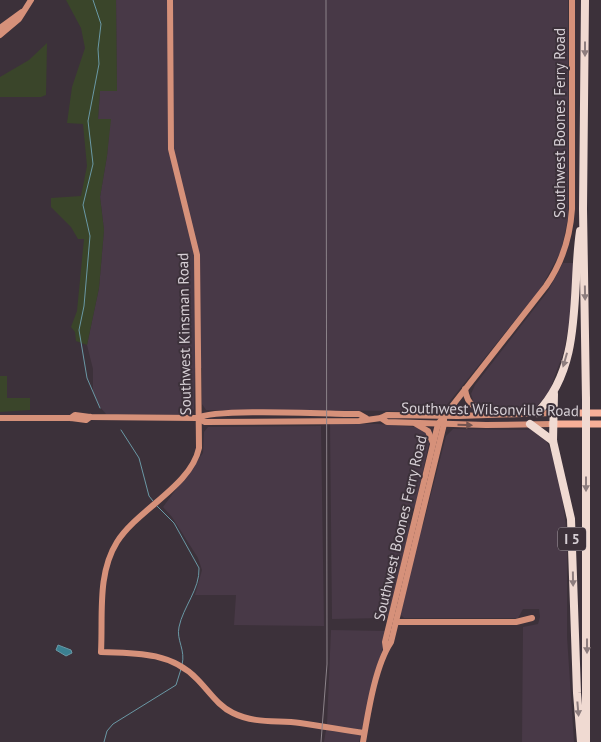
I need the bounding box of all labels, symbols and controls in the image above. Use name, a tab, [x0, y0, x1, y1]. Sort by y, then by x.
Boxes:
street label: Southwest Boones Ferry Road	[550, 28, 569, 218]
one-way arrow	[581, 41, 589, 57]
street label: Southwest Kinsman Road	[173, 253, 195, 415]
one-way arrow	[581, 285, 589, 301]
one-way arrow	[561, 353, 569, 368]
street label: Southwest Wilsonville Road	[401, 398, 579, 420]
one-way arrow	[458, 421, 474, 429]
street label: Southwest Boones Ferry Road	[369, 433, 431, 623]
one-way arrow	[582, 476, 590, 492]
road number: I 5	[558, 528, 586, 550]
one-way arrow	[570, 571, 578, 587]
one-way arrow	[583, 639, 591, 655]
one-way arrow	[574, 702, 582, 718]

